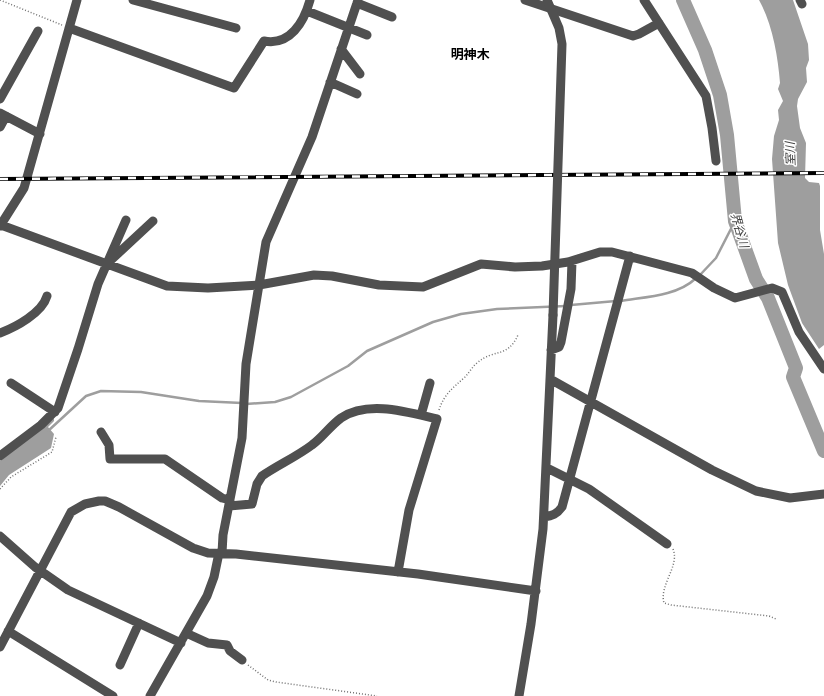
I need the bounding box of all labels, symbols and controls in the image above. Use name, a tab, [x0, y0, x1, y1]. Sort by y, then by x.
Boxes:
district label: 明神木	[450, 46, 490, 63]
water label: 室川	[782, 140, 798, 166]
water label: 界谷川	[728, 211, 753, 251]

